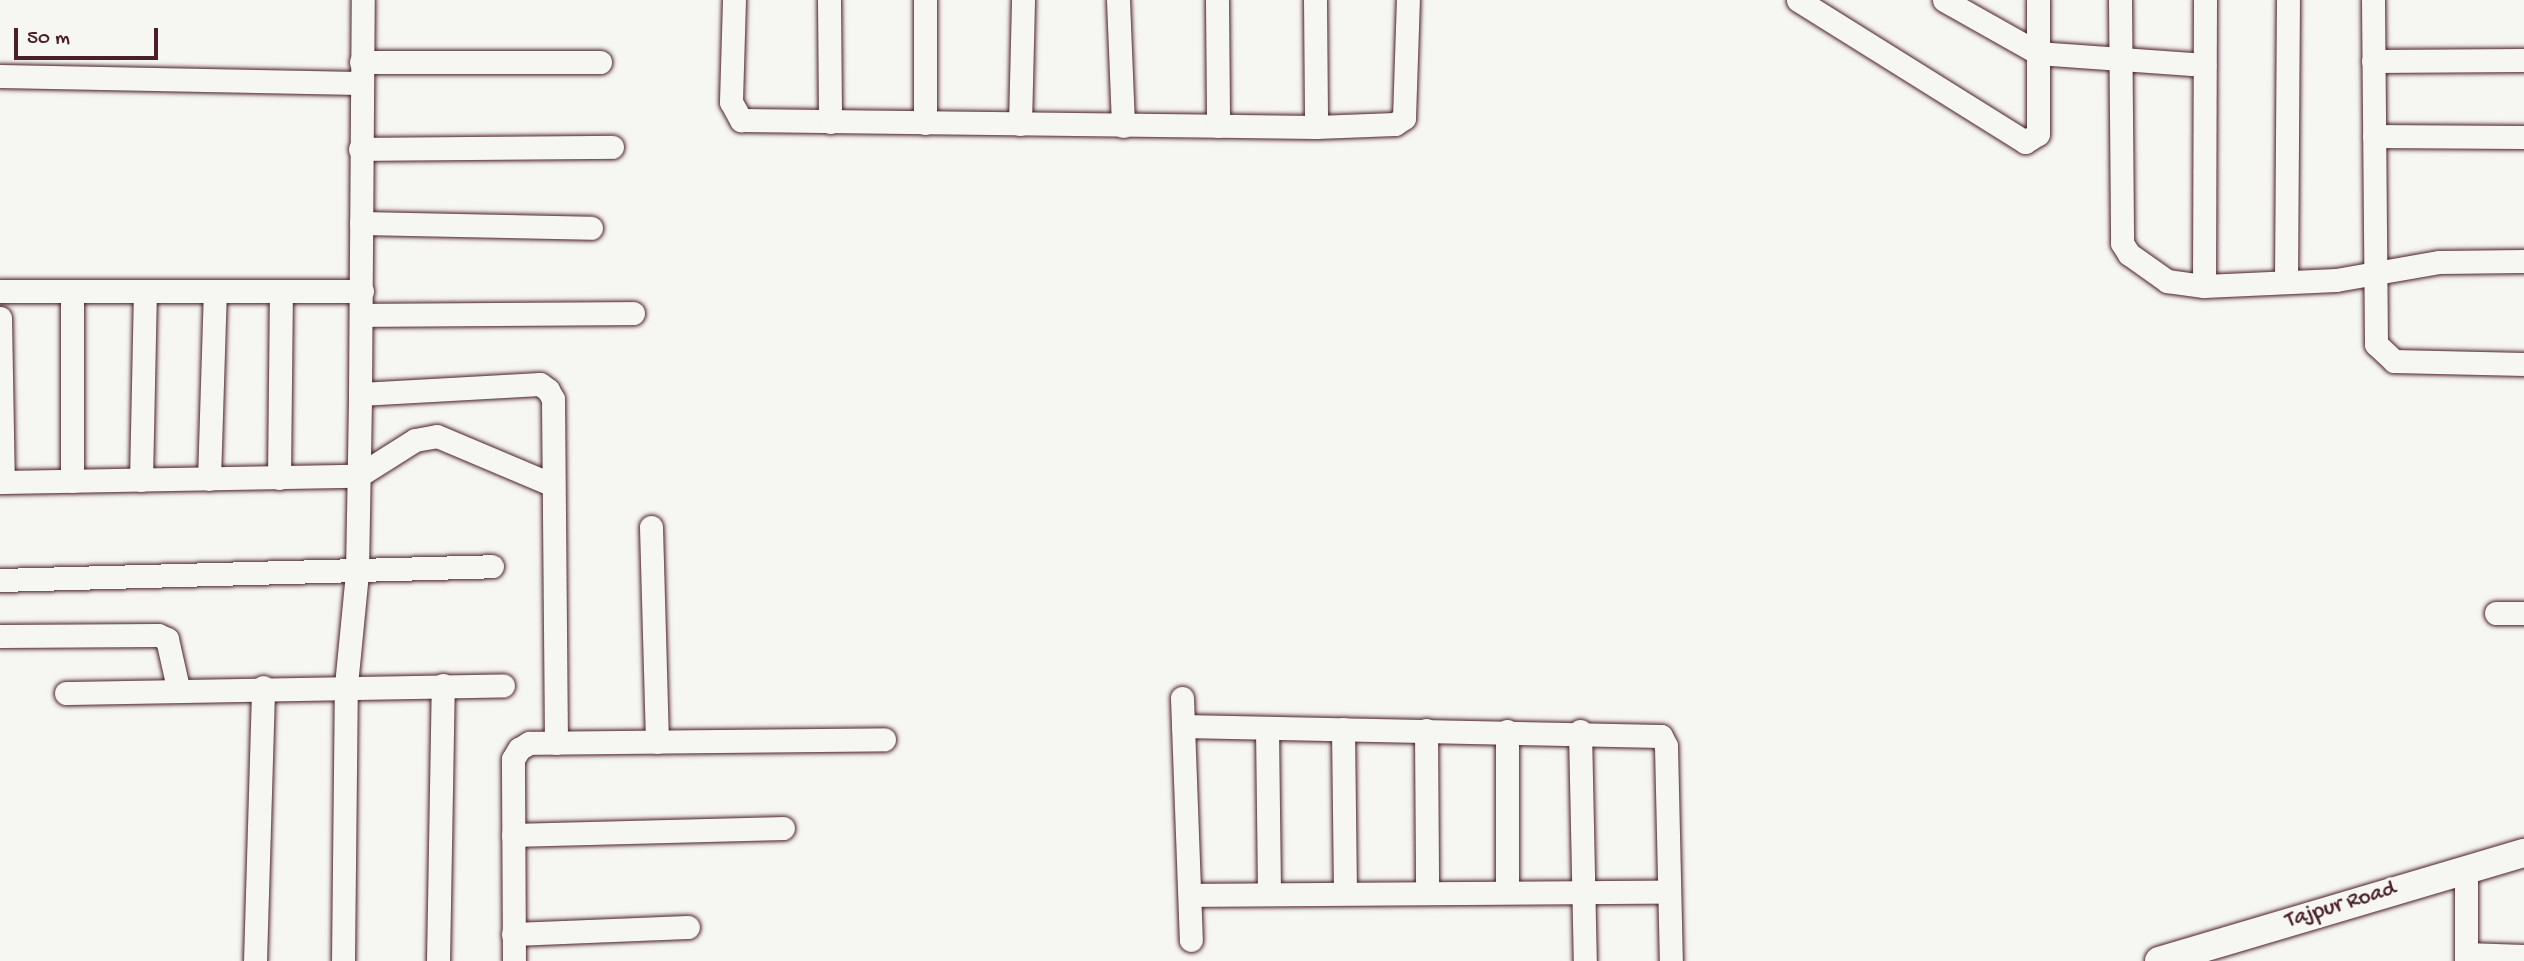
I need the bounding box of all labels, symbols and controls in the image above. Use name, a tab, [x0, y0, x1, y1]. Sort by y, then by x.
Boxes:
scale bar	[18, 14, 161, 58]
text: 50 m	[27, 27, 70, 52]
street label: Tajpur Road	[2282, 876, 2400, 936]

